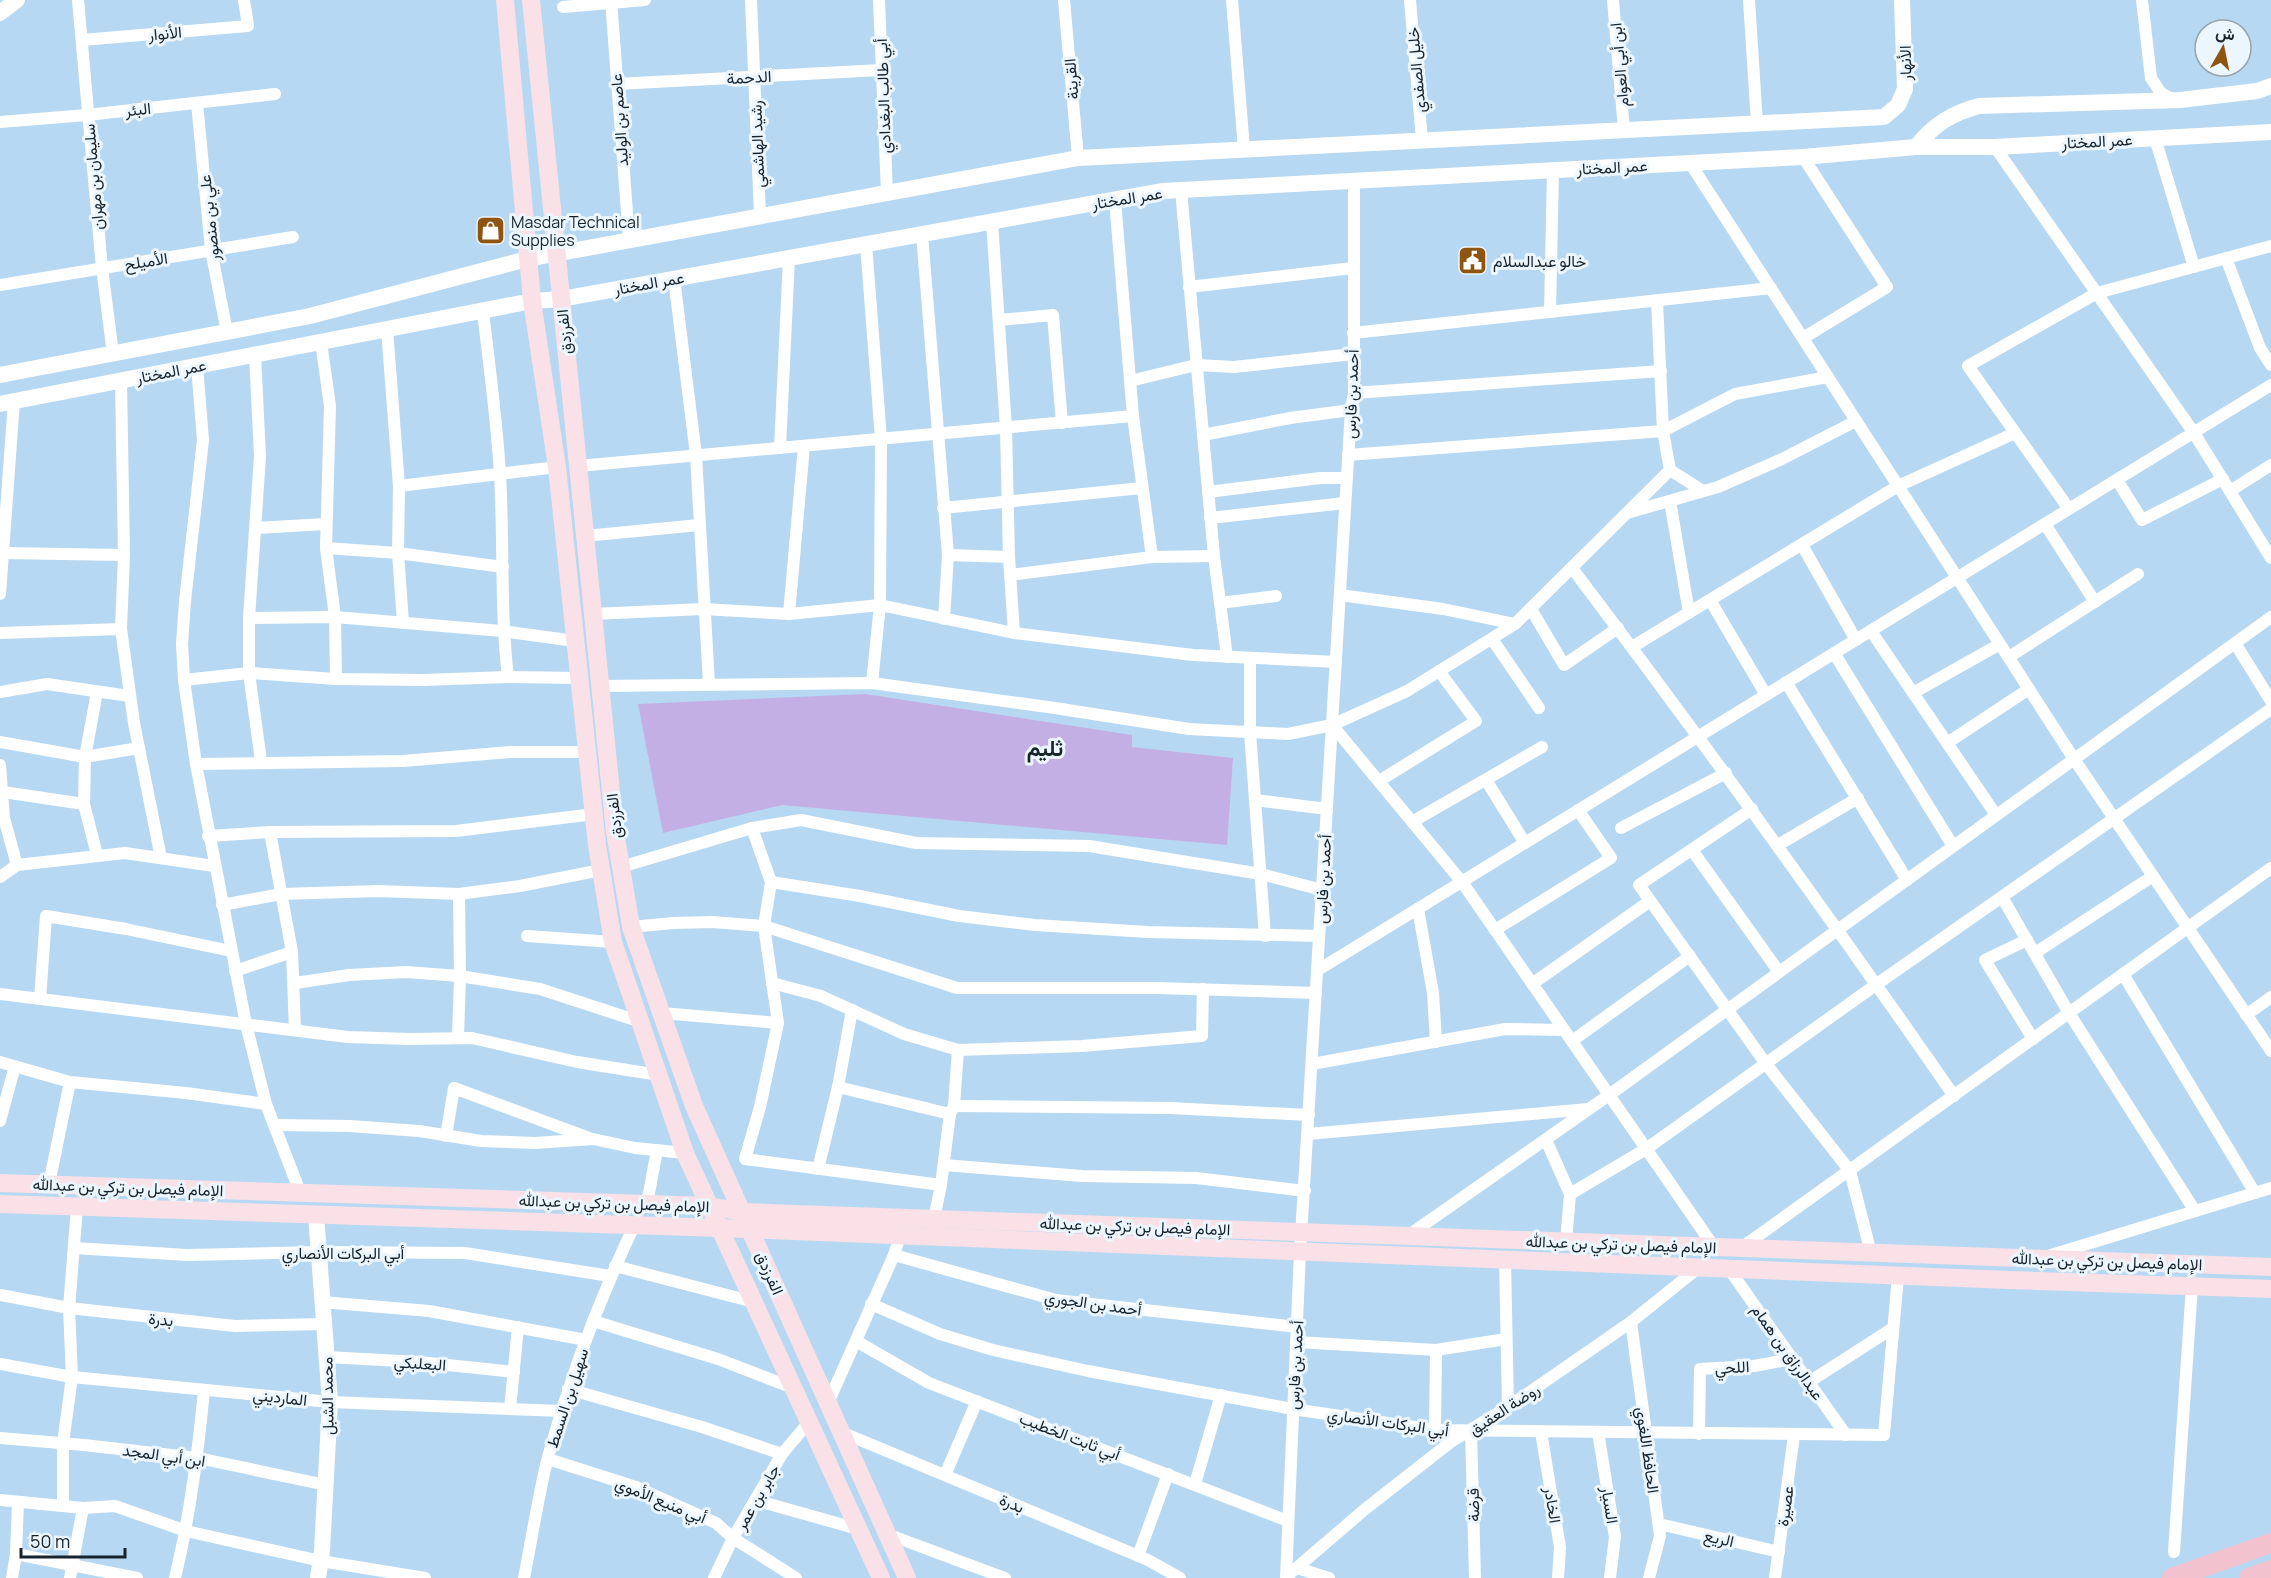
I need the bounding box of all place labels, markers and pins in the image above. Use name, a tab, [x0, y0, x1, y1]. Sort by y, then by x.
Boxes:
place label: Masdar Technical Supplies	[511, 211, 640, 251]
shop icon: Masdar Technical Supplies	[474, 215, 506, 247]
public building icon: خالو عبدالسلام	[1456, 245, 1488, 277]
place label: خالو عبدالسلام	[1493, 250, 1586, 272]

